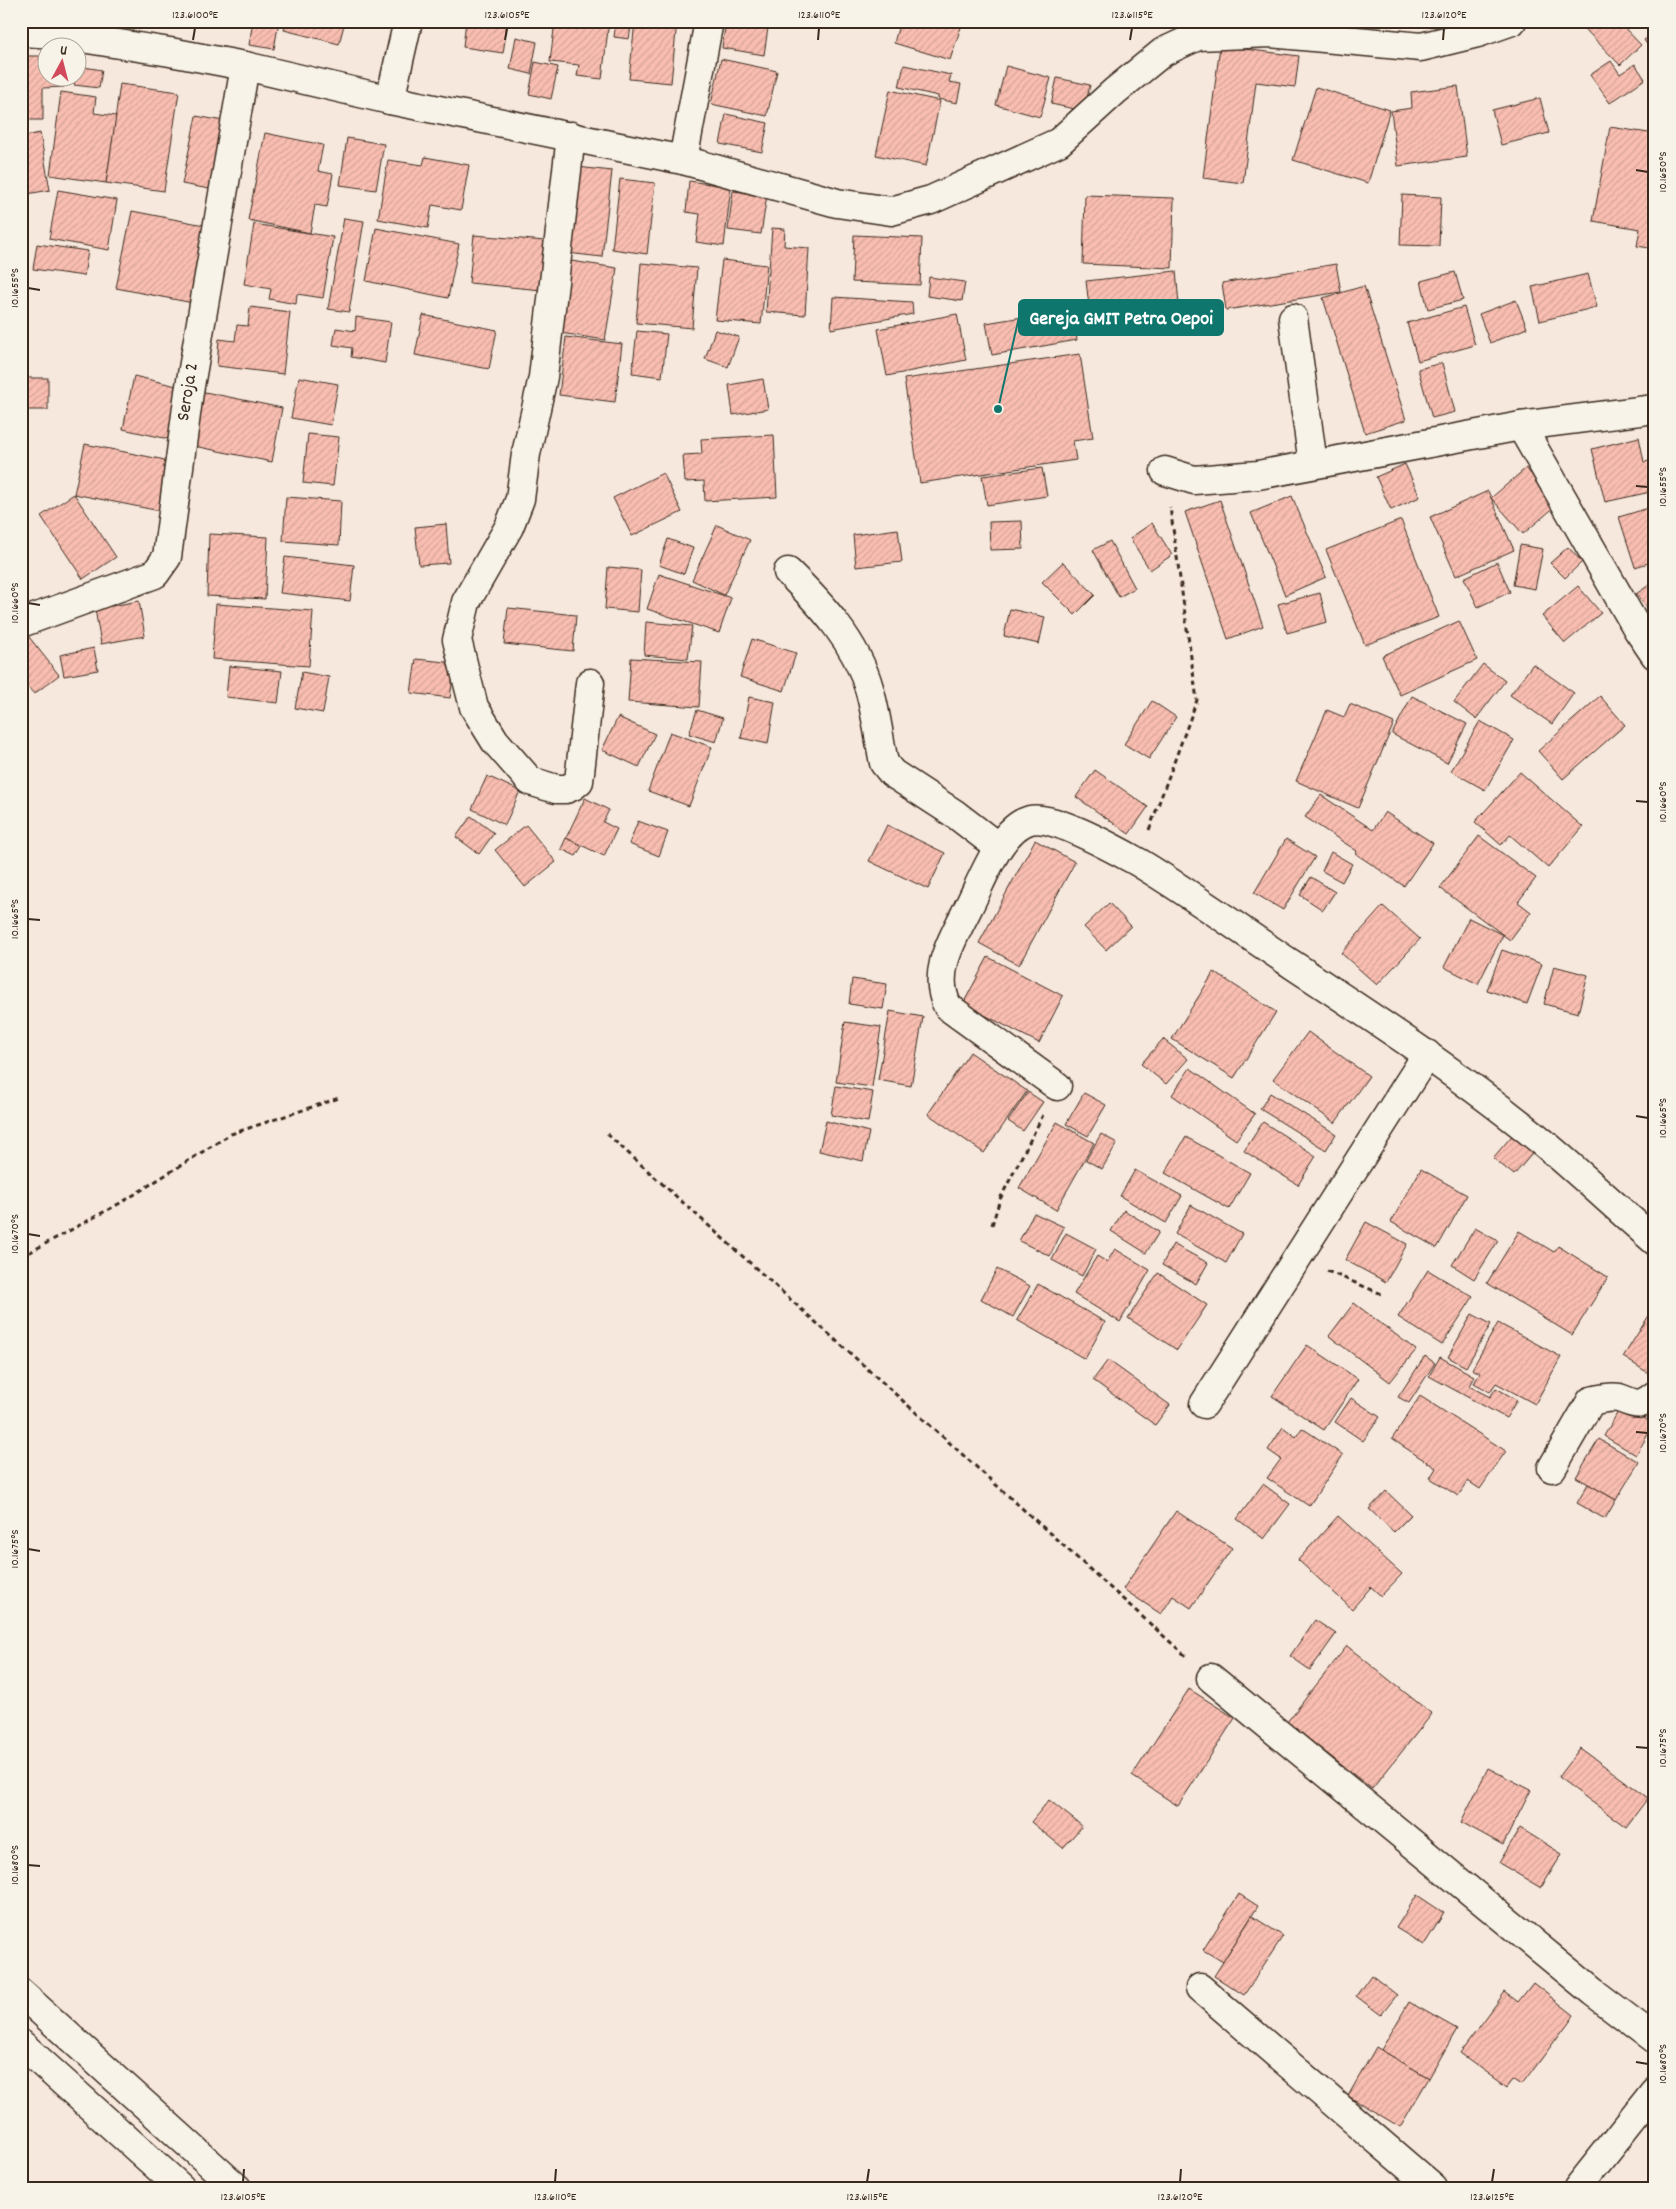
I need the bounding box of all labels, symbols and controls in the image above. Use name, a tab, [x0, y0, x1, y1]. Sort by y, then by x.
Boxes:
text: 123.6100°E	[172, 7, 219, 24]
text: 123.6105°E	[484, 7, 530, 24]
text: 123.6110°E	[798, 7, 841, 24]
text: 123.6115°E	[1111, 7, 1153, 24]
text: 123.6120°E	[1422, 7, 1467, 24]
north arrow	[38, 38, 88, 88]
text: U	[59, 41, 68, 61]
text: 10.1650°S	[1655, 152, 1672, 192]
text: 10.1655°S	[7, 268, 24, 308]
callout: Gereja GMIT Petra Oepoi	[1019, 300, 1223, 335]
text: Gereja GMIT Petra Oepoi	[1029, 306, 1213, 334]
street label: Seroja 2	[171, 361, 207, 423]
text: 10.1655°S	[1655, 467, 1672, 507]
text: 10.1660°S	[7, 582, 24, 624]
text: 10.1660°S	[1655, 781, 1672, 823]
text: 10.1665°S	[7, 899, 24, 939]
text: 10.1665°S	[1655, 1098, 1672, 1138]
text: 10.1670°S	[7, 1214, 24, 1254]
text: 10.1670°S	[1655, 1413, 1672, 1453]
text: 10.1675°S	[7, 1530, 24, 1568]
text: 10.1675°S	[1655, 1729, 1672, 1767]
text: 10.1680°S	[7, 1845, 24, 1885]
text: 10.1680°S	[1655, 2044, 1672, 2084]
text: 123.6105°E	[220, 2189, 266, 2206]
text: 123.6110°E	[534, 2189, 577, 2206]
text: 123.6115°E	[846, 2189, 888, 2206]
text: 123.6120°E	[1158, 2189, 1203, 2206]
text: 123.6125°E	[1470, 2189, 1514, 2206]

